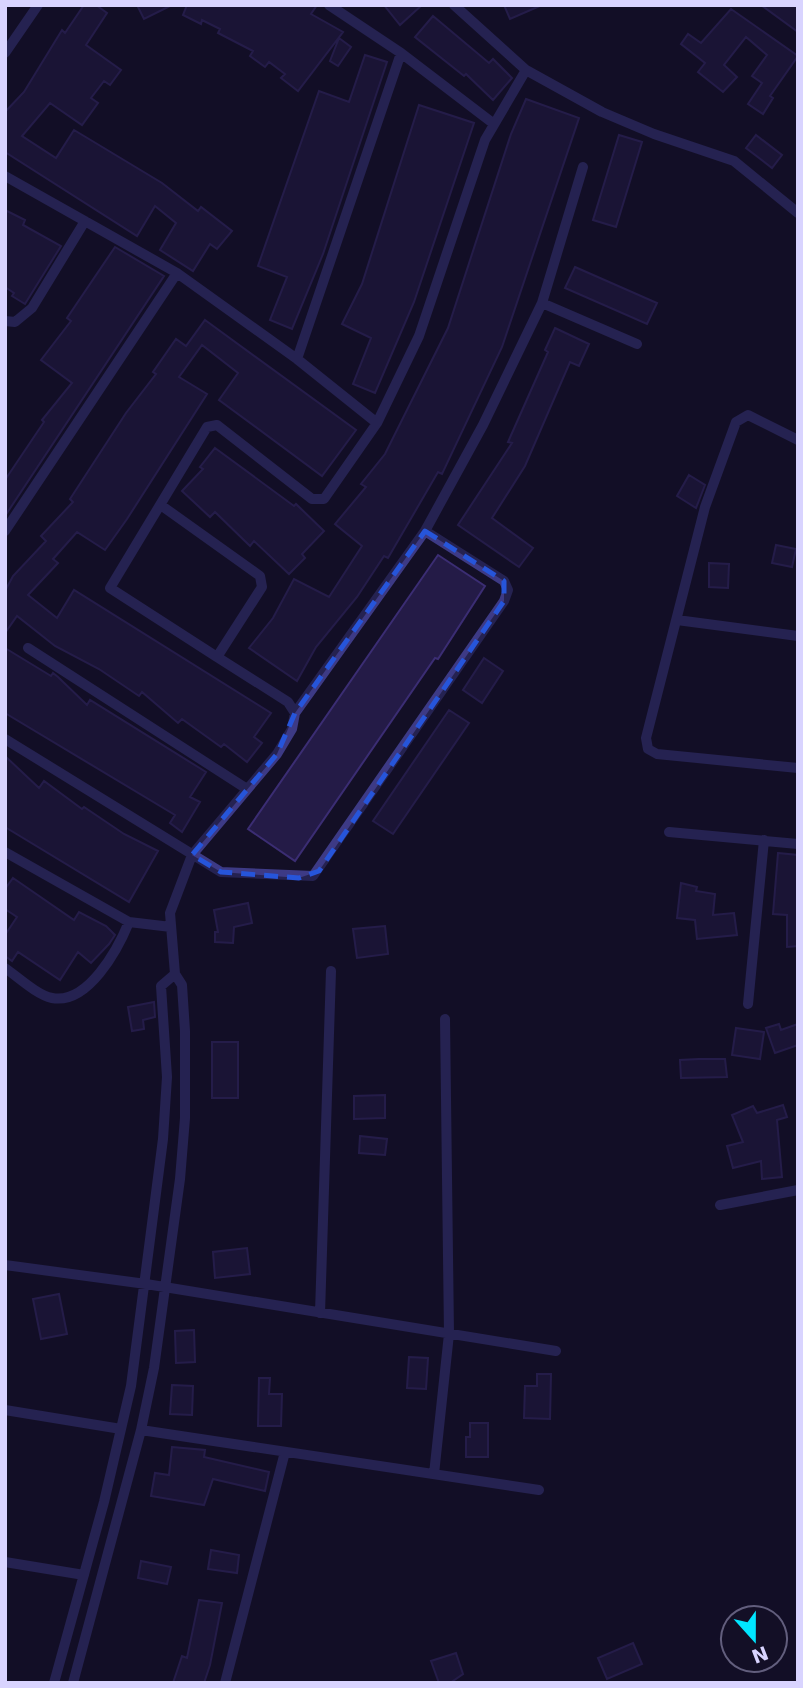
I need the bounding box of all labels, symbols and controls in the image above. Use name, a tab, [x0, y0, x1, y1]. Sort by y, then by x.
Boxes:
north arrow	[719, 1604, 789, 1674]
text: N	[749, 1642, 771, 1668]

